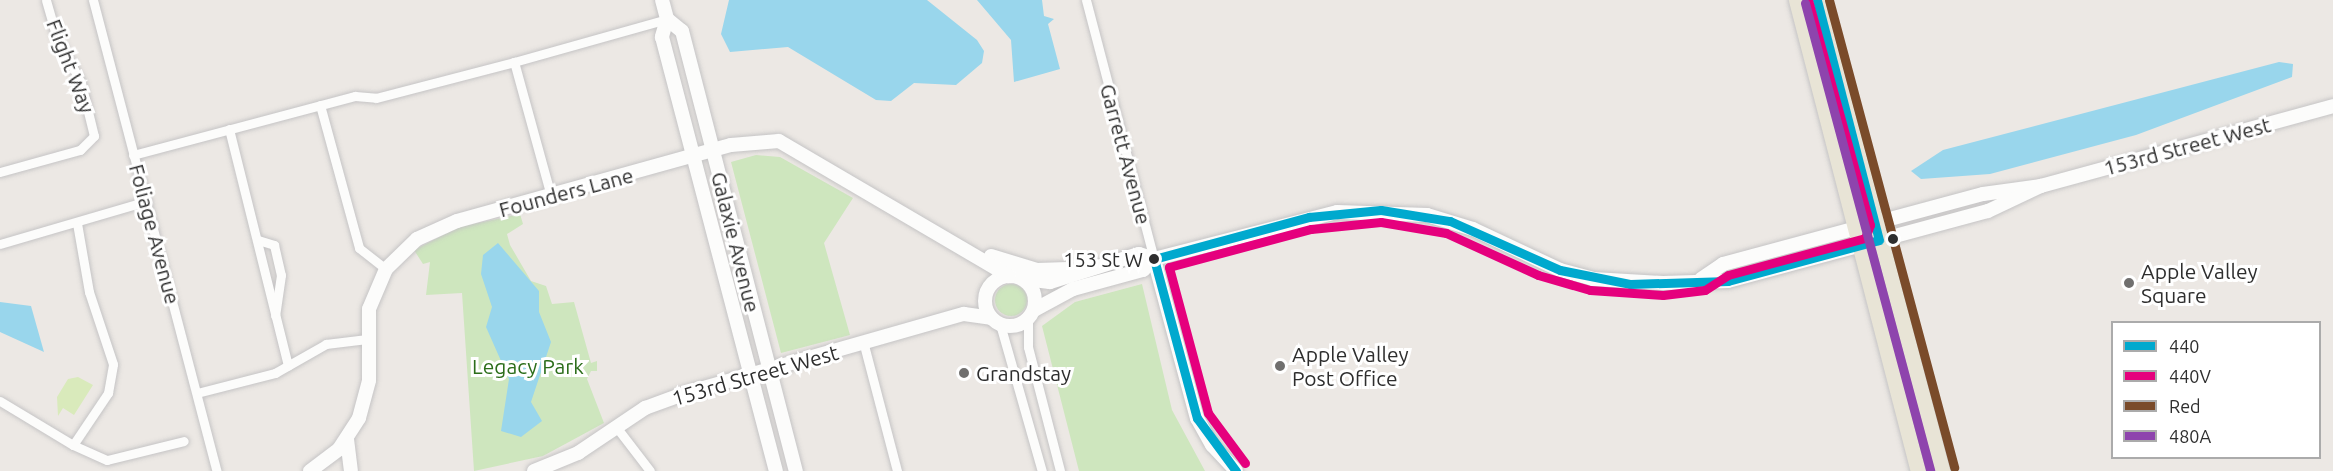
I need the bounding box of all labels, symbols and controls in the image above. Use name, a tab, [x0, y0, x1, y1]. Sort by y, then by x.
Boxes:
street label: Flight Way	[42, 15, 100, 117]
street label: Garrett Avenue	[1095, 81, 1157, 227]
street label: 153rd Street West	[2101, 112, 2273, 180]
street label: Foliage Avenue	[124, 161, 186, 307]
street label: Founders Lane	[496, 162, 636, 222]
street label: Galaxie Avenue	[706, 169, 766, 315]
unlabelled marker	[1887, 233, 1899, 245]
place label: 153 St W	[1063, 247, 1143, 271]
marker: 153 St W	[1148, 253, 1160, 265]
place label: Apple Valley Square	[2141, 258, 2258, 308]
marker: Apple Valley Square	[2122, 276, 2136, 290]
legend	[2111, 321, 2321, 459]
text: 440	[2169, 336, 2199, 356]
street label: 153rd Street West	[669, 339, 841, 411]
place label: Apple Valley Post Office	[1292, 341, 1409, 391]
park label: Legacy Park	[472, 353, 584, 379]
marker: Apple Valley Post Office	[1273, 359, 1287, 373]
place label: Grandstay	[976, 360, 1071, 386]
marker: Grandstay	[957, 366, 971, 380]
text: 440V	[2169, 366, 2211, 386]
text: Red	[2169, 396, 2201, 416]
text: 480A	[2169, 426, 2211, 446]

